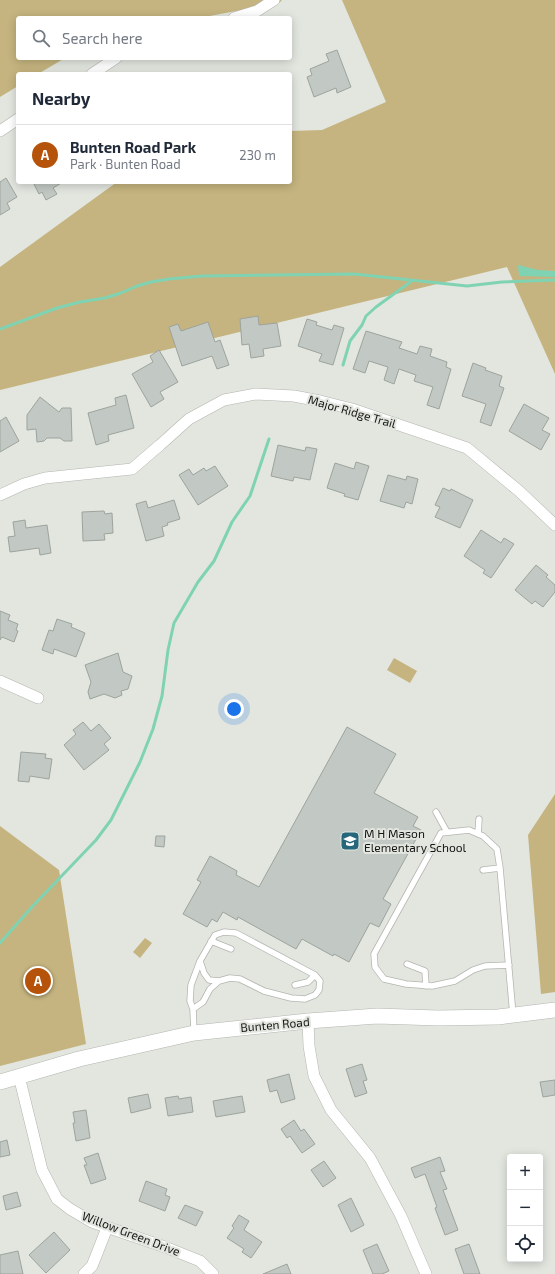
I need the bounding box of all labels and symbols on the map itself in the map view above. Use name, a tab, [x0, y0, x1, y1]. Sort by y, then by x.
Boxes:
street label: Major Ridge Trail	[306, 392, 398, 431]
your location	[224, 699, 244, 719]
place label: M H Mason Elementary School	[364, 826, 467, 854]
school or university icon: M H Mason Elementary School	[339, 830, 361, 852]
pin: A	[25, 966, 51, 996]
street label: Bunten Road	[240, 1014, 310, 1034]
street label: Willow Green Drive	[80, 1208, 182, 1258]

